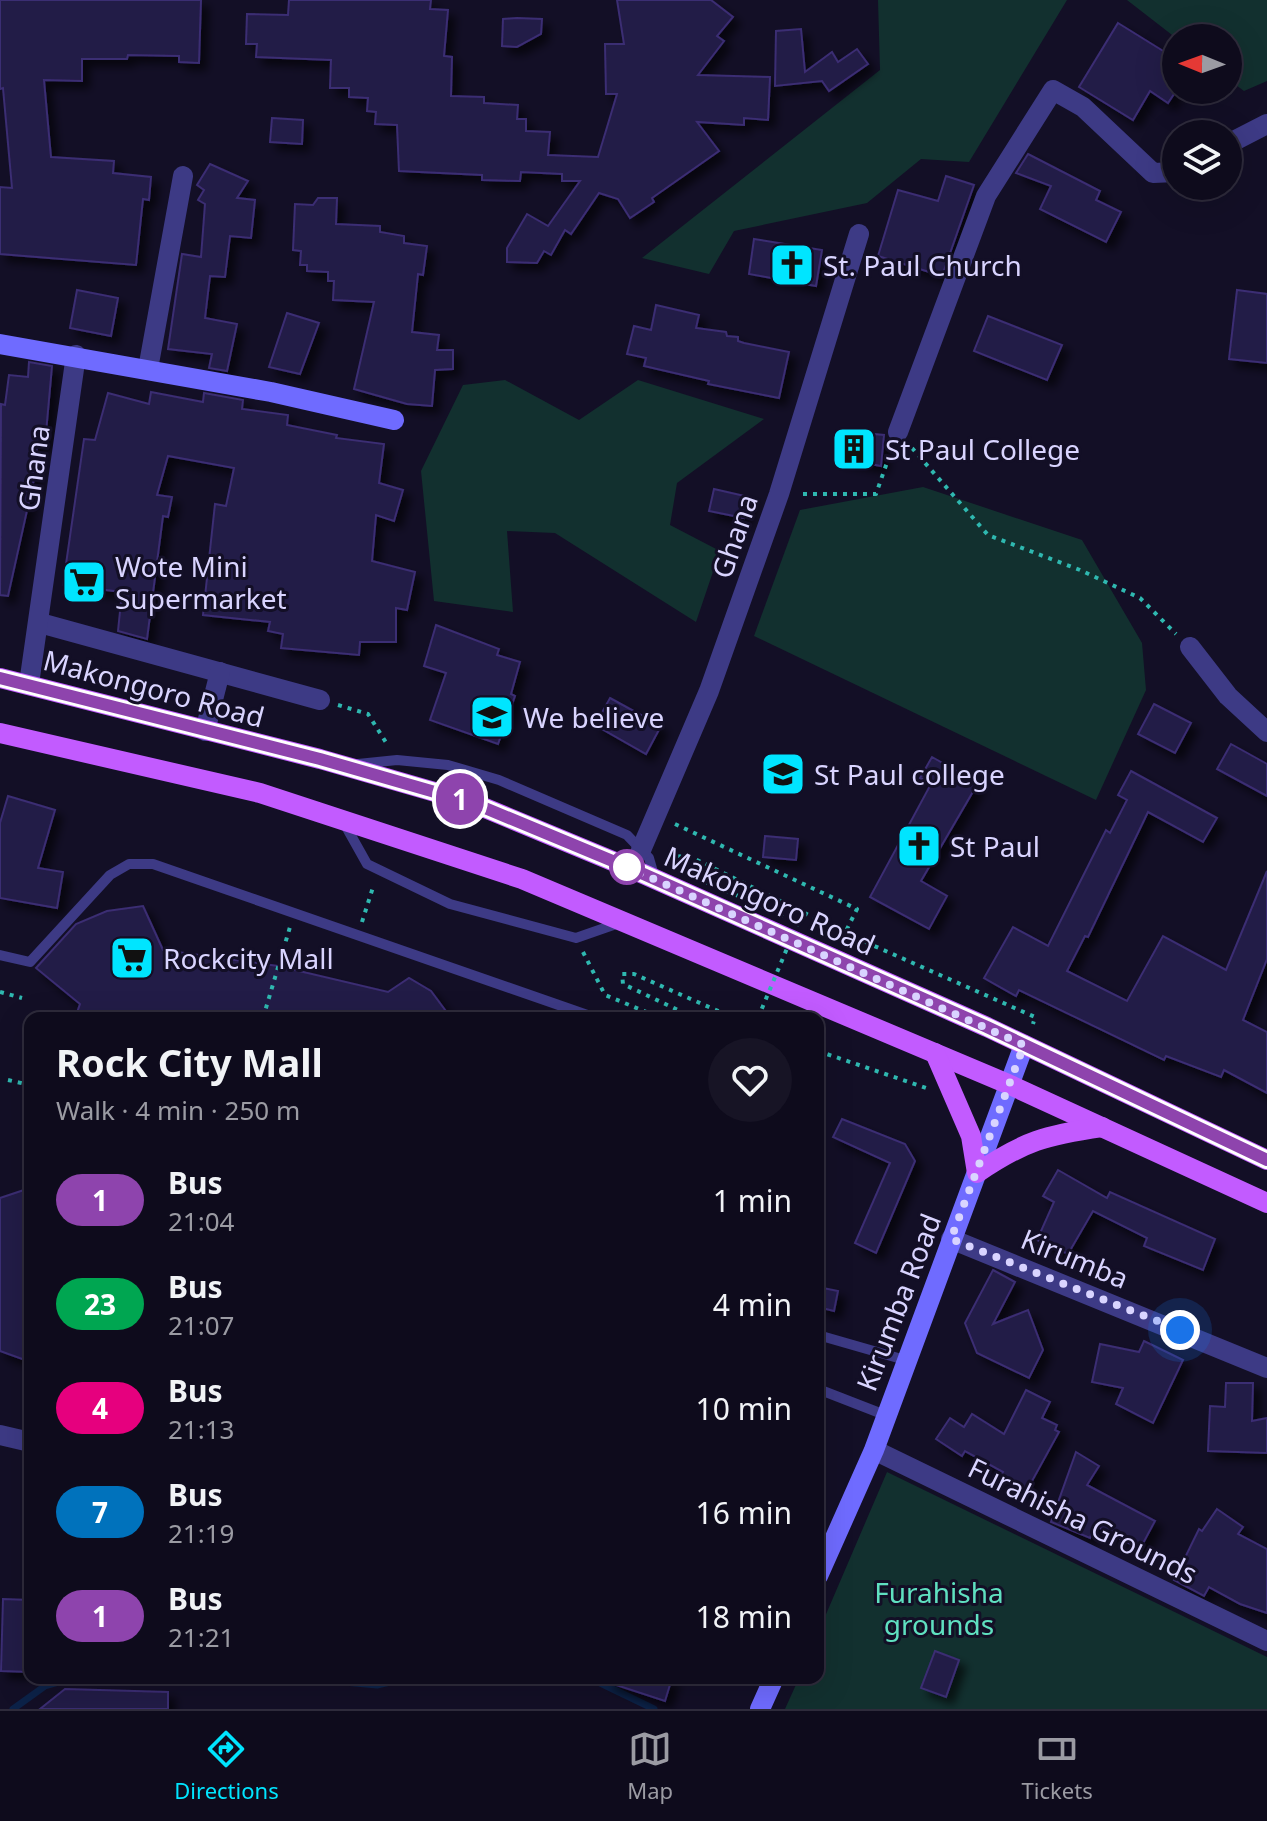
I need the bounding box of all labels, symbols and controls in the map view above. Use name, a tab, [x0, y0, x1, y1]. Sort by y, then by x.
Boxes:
north arrow	[1162, 24, 1242, 104]
map controls	[1162, 24, 1242, 200]
button: layers	[1162, 120, 1242, 200]
church icon: St. Paul Church	[768, 241, 816, 289]
place label: St. Paul Church	[823, 246, 1022, 284]
street label: Ghana	[8, 423, 58, 513]
building icon: St Paul College	[830, 425, 878, 473]
place label: St Paul College	[885, 430, 1080, 468]
street label: Ghana	[702, 489, 766, 583]
place label: Wote Mini Supermarket	[115, 547, 287, 617]
supermarket icon: Wote Mini Supermarket	[60, 558, 108, 606]
street label: Makongoro Road	[39, 640, 269, 736]
school or university icon: We believe	[468, 693, 516, 741]
place label: We believe	[523, 698, 664, 736]
school or university icon: St Paul college	[759, 750, 807, 798]
place label: St Paul college	[814, 755, 1005, 793]
line badge: 1	[434, 773, 486, 825]
text: 1	[452, 780, 468, 818]
church icon: St Paul	[895, 822, 943, 870]
place label: St Paul	[950, 827, 1040, 865]
street label: Makongoro Road	[659, 836, 881, 964]
unlabelled marker	[610, 850, 644, 884]
supermarket icon: Rockcity Mall	[108, 934, 156, 982]
place label: Rockcity Mall	[163, 939, 334, 977]
text: Rock City Mall	[56, 1036, 323, 1088]
button: heart	[708, 1038, 792, 1122]
text: Walk · 4 min · 250 m	[56, 1092, 300, 1128]
text: Bus	[168, 1162, 223, 1203]
text: 1 min	[713, 1180, 792, 1221]
text: 1	[92, 1181, 108, 1219]
text: 21:04	[168, 1203, 234, 1239]
street label: Kirumba Road	[847, 1208, 949, 1396]
street label: Kirumba	[1016, 1219, 1134, 1297]
text: Bus	[168, 1266, 223, 1307]
text: 4 min	[713, 1284, 792, 1325]
text: 23	[84, 1285, 116, 1323]
text: 21:07	[168, 1307, 234, 1343]
your location	[1160, 1310, 1200, 1350]
text: Bus	[168, 1370, 223, 1411]
text: 10 min	[696, 1388, 792, 1429]
text: 4	[92, 1389, 108, 1427]
text: 21:13	[168, 1411, 234, 1447]
street label: Furahisha Grounds	[962, 1448, 1204, 1592]
text: Bus	[168, 1474, 223, 1515]
text: 16 min	[696, 1492, 792, 1533]
text: 7	[92, 1493, 108, 1531]
text: 21:19	[168, 1515, 234, 1551]
park label: Furahisha grounds	[874, 1573, 1004, 1643]
text: Bus	[168, 1578, 223, 1619]
text: 18 min	[696, 1596, 792, 1637]
text: 1	[92, 1597, 108, 1635]
text: 21:21	[168, 1619, 234, 1655]
tab: Directions	[174, 1727, 279, 1805]
tab: Map	[627, 1727, 673, 1805]
tab: Tickets	[1022, 1727, 1093, 1805]

